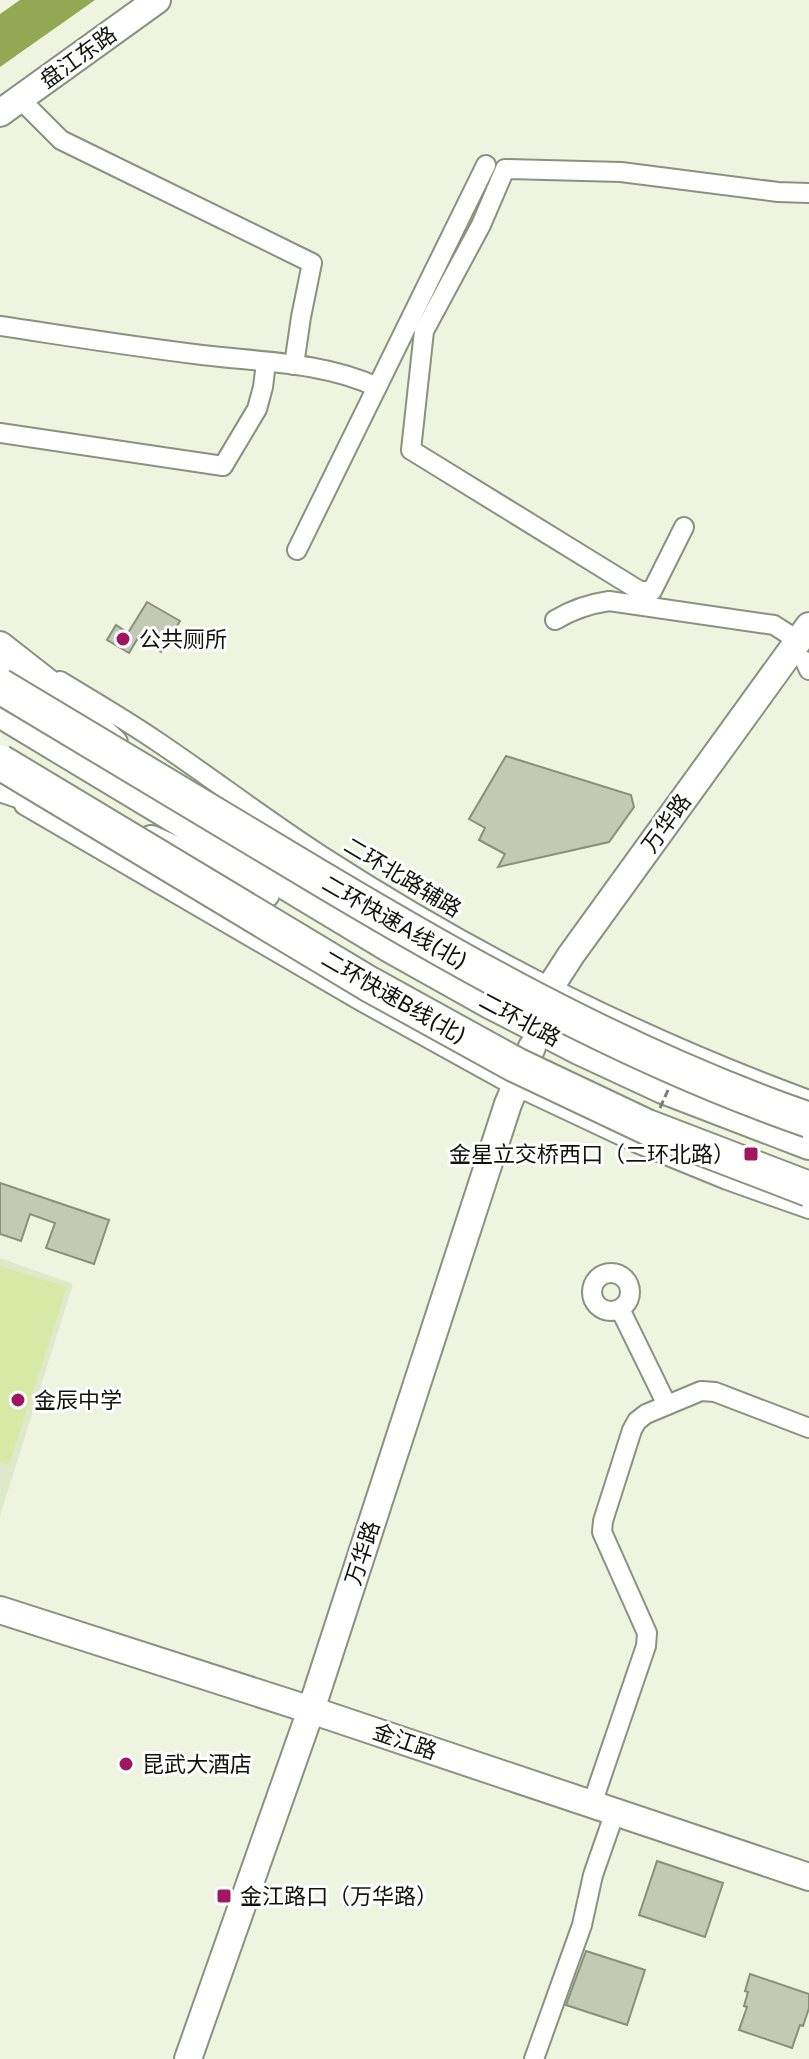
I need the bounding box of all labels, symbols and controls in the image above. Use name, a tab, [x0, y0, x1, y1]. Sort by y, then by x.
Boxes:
street label: 盘江东路	[35, 21, 121, 93]
place label: 公共厕所	[139, 626, 227, 652]
marker: 公共厕所	[114, 630, 132, 648]
street label: 万华路	[636, 789, 696, 857]
street label: 二环北路辅路	[340, 832, 466, 922]
street label: 二环快速A线(北)	[318, 870, 472, 974]
street label: 二环快速B线(北)	[317, 945, 471, 1049]
street label: 二环北路	[475, 987, 565, 1051]
place label: 金星立交桥西口（二环北路）	[449, 1141, 735, 1167]
marker: 金星立交桥西口（二环北路）	[742, 1145, 760, 1163]
place label: 金辰中学	[34, 1387, 122, 1413]
marker: 金辰中学	[9, 1391, 27, 1409]
street label: 万华路	[339, 1518, 385, 1588]
street label: 金江路	[370, 1718, 440, 1764]
place label: 昆武大酒店	[142, 1751, 252, 1777]
marker: 昆武大酒店	[117, 1755, 135, 1773]
place label: 金江路口（万华路）	[240, 1883, 438, 1909]
marker: 金江路口（万华路）	[215, 1887, 233, 1905]

